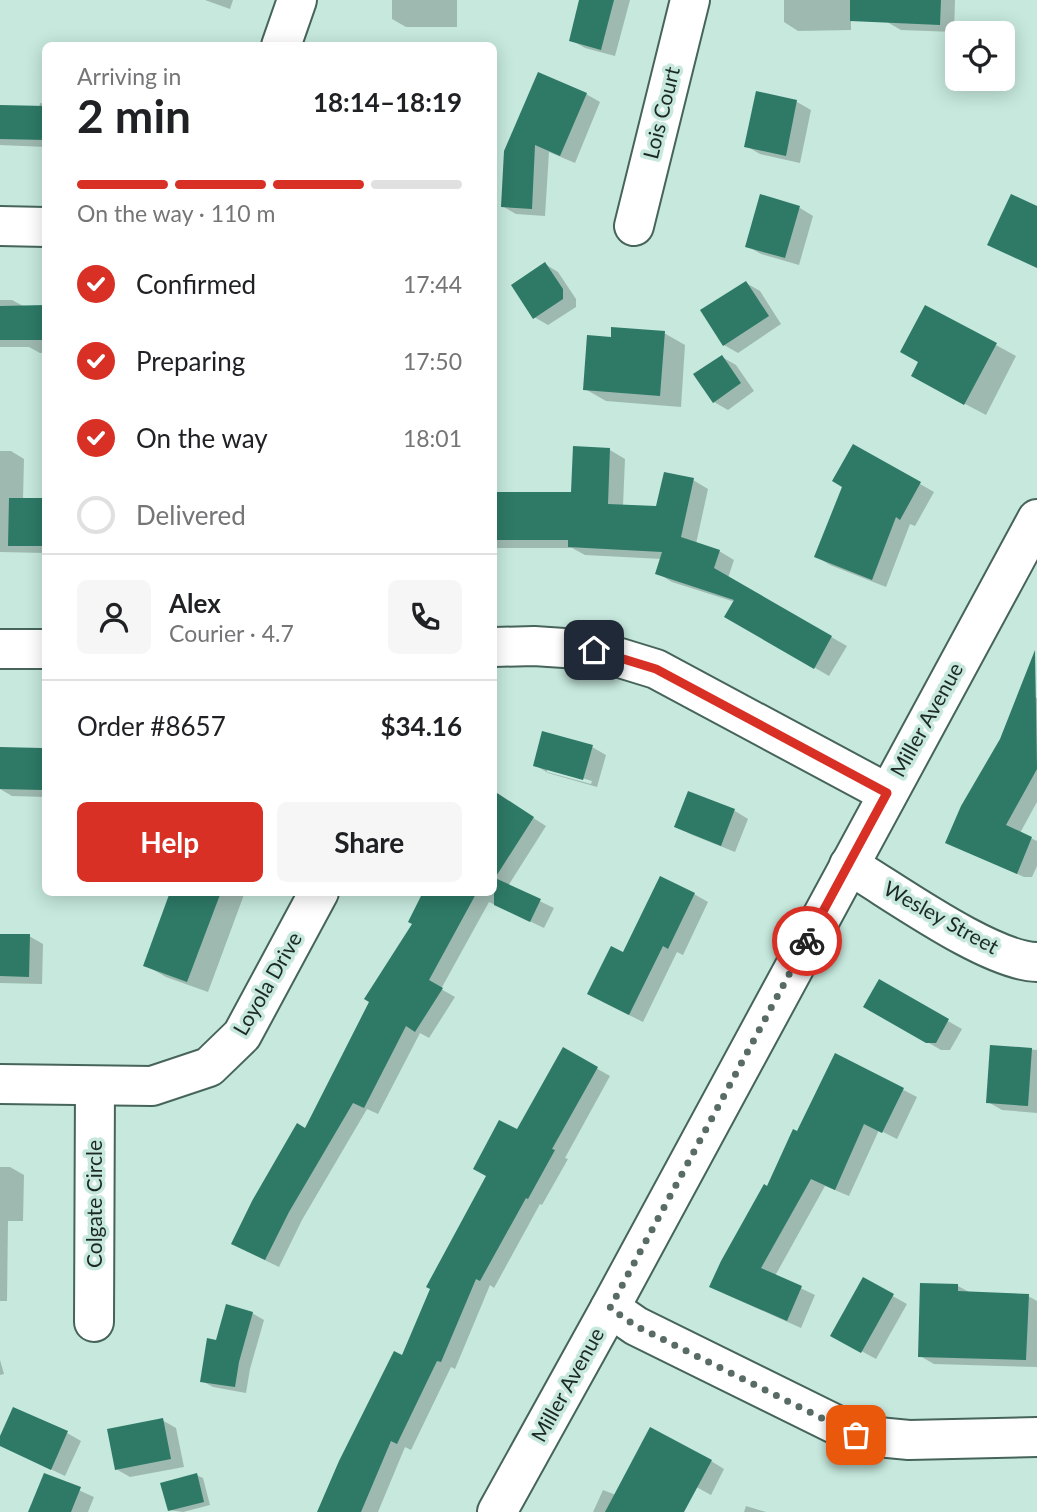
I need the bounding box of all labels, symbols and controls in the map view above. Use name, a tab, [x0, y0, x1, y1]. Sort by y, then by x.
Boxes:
map controls	[945, 21, 1015, 91]
button: locate	[945, 21, 1015, 91]
text: Arriving in	[77, 62, 181, 90]
street label: Lois Court	[637, 64, 684, 161]
text: 18:14–18:19	[313, 86, 462, 118]
text: 2 min	[77, 88, 191, 143]
text: On the way · 110 m	[77, 199, 276, 227]
icon: check	[77, 265, 115, 303]
text: Confirmed	[136, 268, 256, 300]
text: 17:44	[403, 270, 462, 298]
icon: check	[77, 342, 115, 380]
text: Preparing	[136, 345, 245, 377]
text: 17:50	[403, 347, 462, 375]
icon: check	[77, 419, 115, 457]
text: On the way	[136, 422, 268, 454]
text: 18:01	[403, 424, 462, 452]
text: Delivered	[136, 499, 246, 531]
button: person	[77, 580, 151, 654]
button: phone	[388, 580, 462, 654]
text: Alex	[169, 587, 221, 619]
text: Courier · 4.7	[169, 619, 294, 647]
pin	[564, 620, 624, 680]
icon: home	[575, 631, 613, 669]
street label: Miller Avenue	[884, 658, 967, 781]
text: Order #8657	[77, 710, 226, 742]
text: $34.16	[380, 710, 462, 742]
button: Help	[77, 802, 263, 882]
button: Share	[277, 802, 462, 882]
street label: Wesley Street	[880, 875, 1004, 959]
courier	[772, 906, 842, 976]
icon: bike	[788, 922, 826, 960]
street label: Loyola Drive	[227, 927, 306, 1039]
street label: Colgate Circle	[81, 1140, 106, 1268]
street label: Miller Avenue	[525, 1323, 608, 1446]
pin	[826, 1405, 886, 1465]
icon: bag	[837, 1416, 875, 1454]

